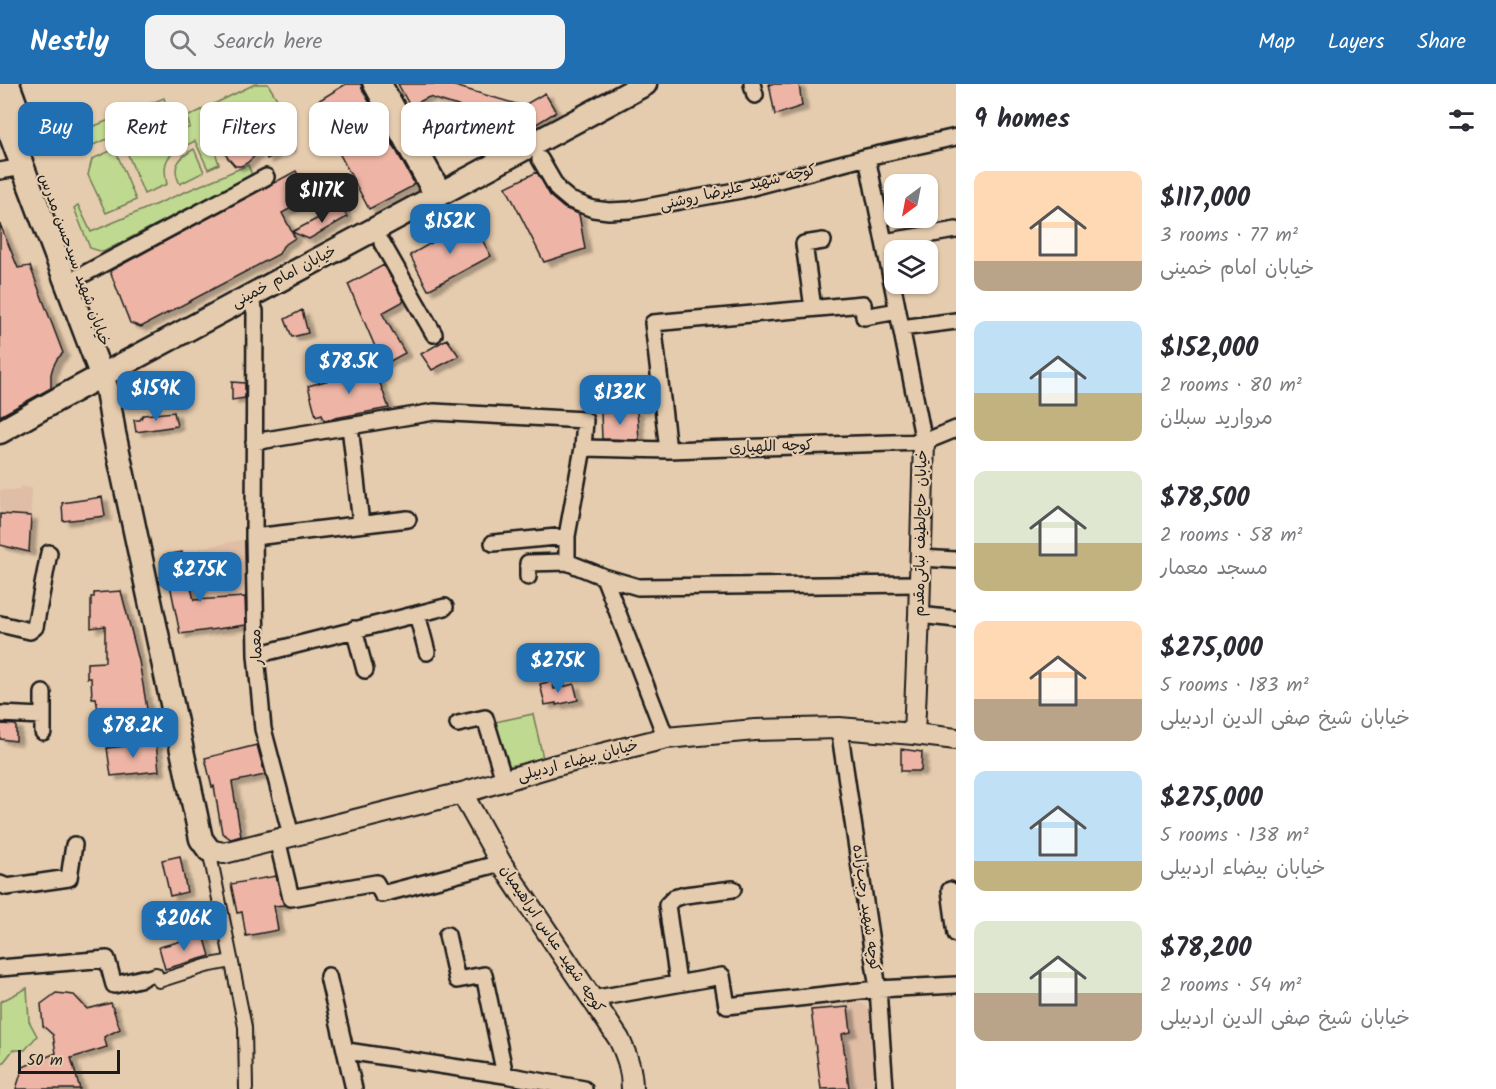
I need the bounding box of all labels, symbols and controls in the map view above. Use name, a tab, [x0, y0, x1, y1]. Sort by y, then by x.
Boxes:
search box	[145, 15, 565, 69]
text: Nestly	[30, 20, 109, 65]
text: Search here	[214, 25, 323, 60]
icon: search	[166, 26, 199, 59]
text: Map	[1258, 26, 1295, 59]
text: Layers	[1328, 26, 1384, 59]
text: Share	[1417, 26, 1466, 59]
text: 9 homes	[974, 99, 1070, 141]
chip: Buy	[18, 102, 93, 156]
chip: Rent	[105, 102, 188, 156]
chip: Filters	[200, 102, 297, 156]
chip: New	[309, 102, 389, 156]
chip: Apartment	[401, 102, 536, 156]
icon: filters	[1445, 104, 1478, 137]
street label: کوچه شهید علیرضا روشنی	[657, 158, 819, 218]
street label: خیابان شهید سیدحسن مدرس	[32, 170, 116, 350]
pin: $117K	[280, 173, 364, 224]
north arrow	[884, 174, 938, 228]
map controls	[884, 174, 938, 294]
text: $117K	[299, 176, 345, 208]
text: $117,000	[1160, 178, 1250, 220]
icon: home	[1022, 195, 1094, 267]
pin: $152K	[408, 204, 492, 255]
text: $152K	[424, 207, 476, 239]
text: 3 rooms · 77 m²	[1160, 220, 1298, 252]
street label: خیابان امام خمینی	[227, 239, 341, 315]
button: layers	[884, 240, 938, 294]
text: خیابان امام خمینی	[1160, 253, 1314, 285]
text: $152,000	[1160, 328, 1258, 370]
pin: $78.5K	[300, 344, 398, 395]
icon: home	[1022, 345, 1094, 417]
text: $78.5K	[319, 347, 379, 379]
text: 2 rooms · 80 m²	[1160, 370, 1302, 402]
pin: $159K	[114, 371, 198, 422]
text: $159K	[131, 374, 181, 406]
pin: $132K	[578, 375, 662, 426]
text: $132K	[594, 378, 646, 410]
text: مروارید سبلان	[1160, 403, 1273, 435]
street label: کوچه اللهیاری	[729, 434, 813, 460]
street label: خیابان حاج‌لطیف نباتی‌مقدم	[908, 449, 934, 617]
text: $78,500	[1160, 478, 1250, 520]
icon: home	[1022, 495, 1094, 567]
text: 2 rooms · 58 m²	[1160, 520, 1302, 552]
pin: $275K	[158, 552, 242, 603]
text: مسجد معمار	[1160, 553, 1268, 585]
text: $275K	[172, 555, 228, 587]
street label: معمار	[244, 628, 270, 667]
text: $275,000	[1160, 628, 1263, 670]
pin: $275K	[516, 643, 600, 694]
icon: home	[1022, 645, 1094, 717]
text: $275K	[530, 646, 586, 678]
text: 5 rooms · 183 m²	[1160, 670, 1309, 702]
text: خیابان شیخ صفی الدین اردبیلی	[1160, 703, 1410, 735]
pin: $78.2K	[84, 708, 182, 759]
text: $78.2K	[102, 711, 164, 743]
street label: خیابان بیضاء اردبیلی	[515, 733, 641, 789]
text: $275,000	[1160, 778, 1263, 820]
icon: home	[1022, 795, 1094, 867]
text: 5 rooms · 138 m²	[1160, 820, 1309, 852]
street label: کوچه شهید رجب‌زاده	[845, 843, 887, 973]
text: خیابان بیضاء اردبیلی	[1160, 853, 1325, 885]
street label: کوچه شهید عباس ابراهیمیان	[493, 860, 611, 1018]
pin: $206K	[142, 901, 226, 952]
text: $206K	[156, 904, 212, 936]
text: $78,200	[1160, 928, 1252, 970]
icon: home	[1022, 945, 1094, 1017]
text: 2 rooms · 54 m²	[1160, 970, 1301, 1002]
text: خیابان شیخ صفی الدین اردبیلی	[1160, 1003, 1410, 1035]
scale bar	[18, 1047, 120, 1074]
text: 50 m	[27, 1048, 63, 1073]

